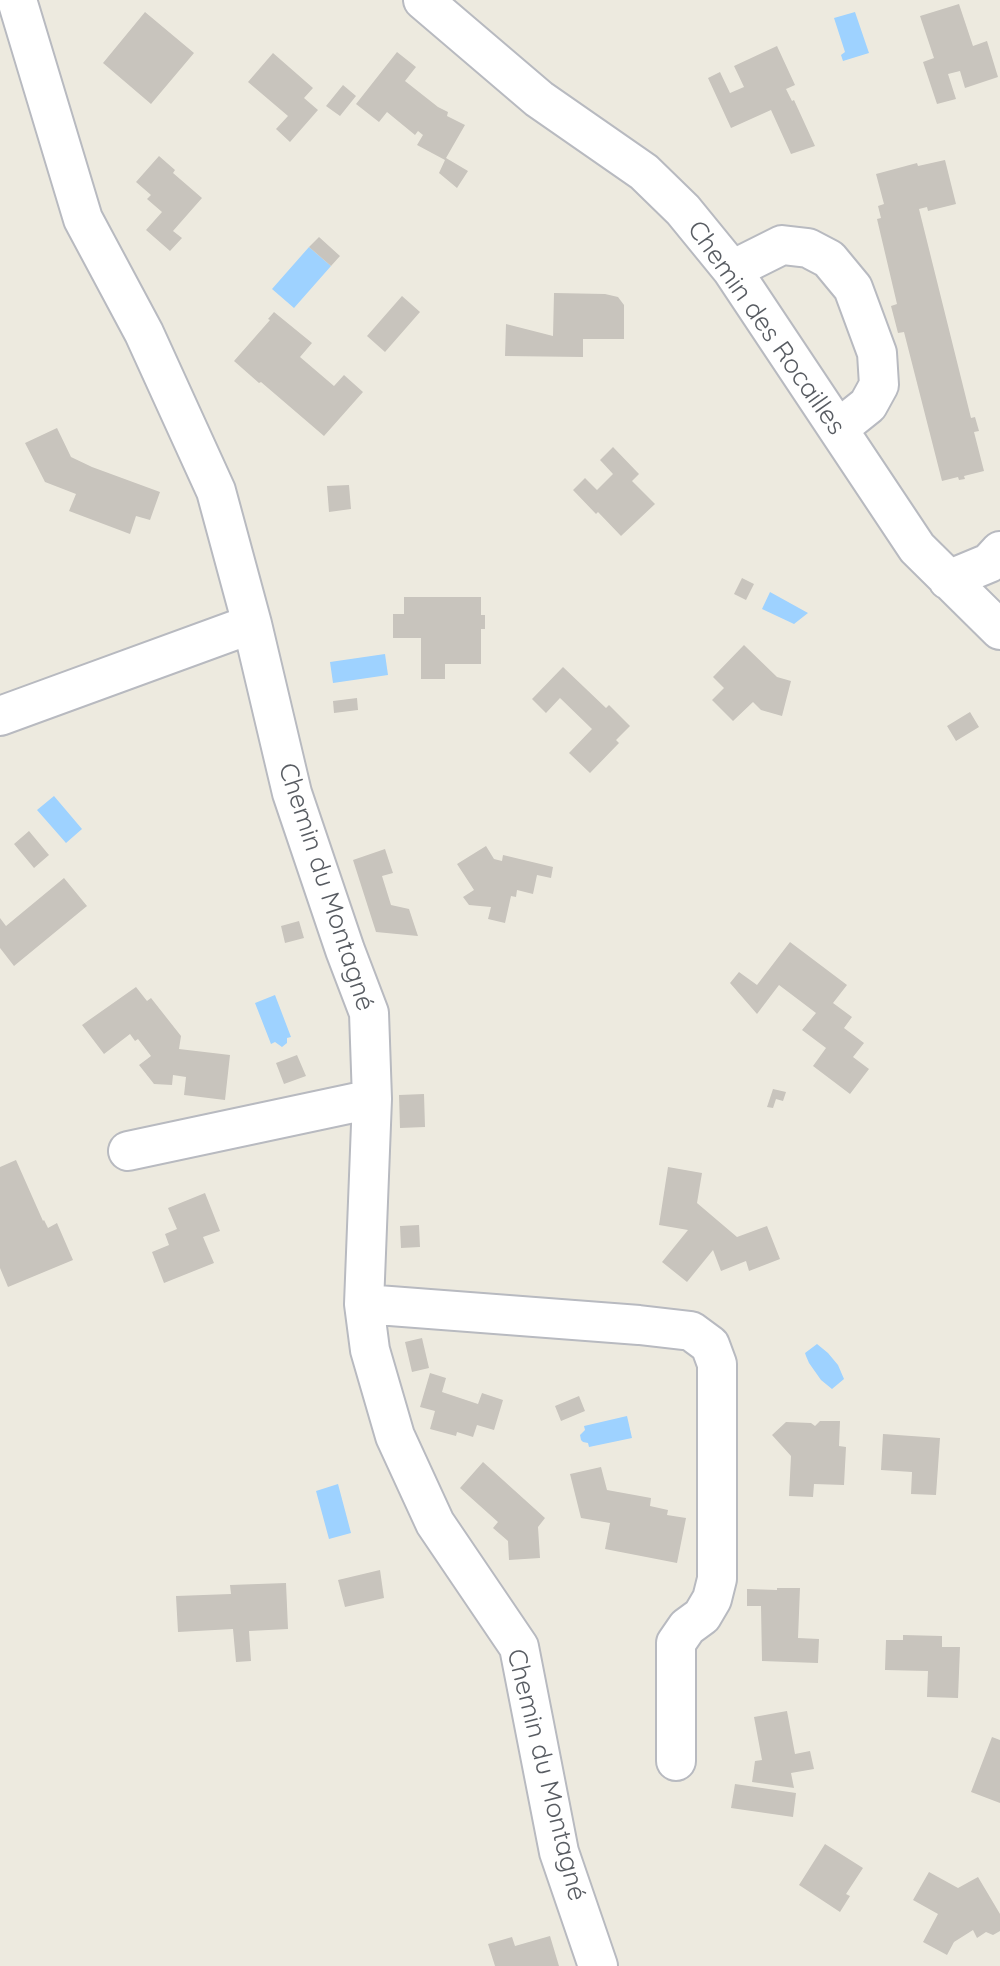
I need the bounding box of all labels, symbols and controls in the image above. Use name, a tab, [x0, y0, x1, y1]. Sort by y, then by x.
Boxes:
street label: Chemin des Rocailles	[680, 215, 852, 441]
street label: Chemin du Montagné	[271, 759, 381, 1015]
street label: Chemin du Montagné	[500, 1646, 592, 1904]

